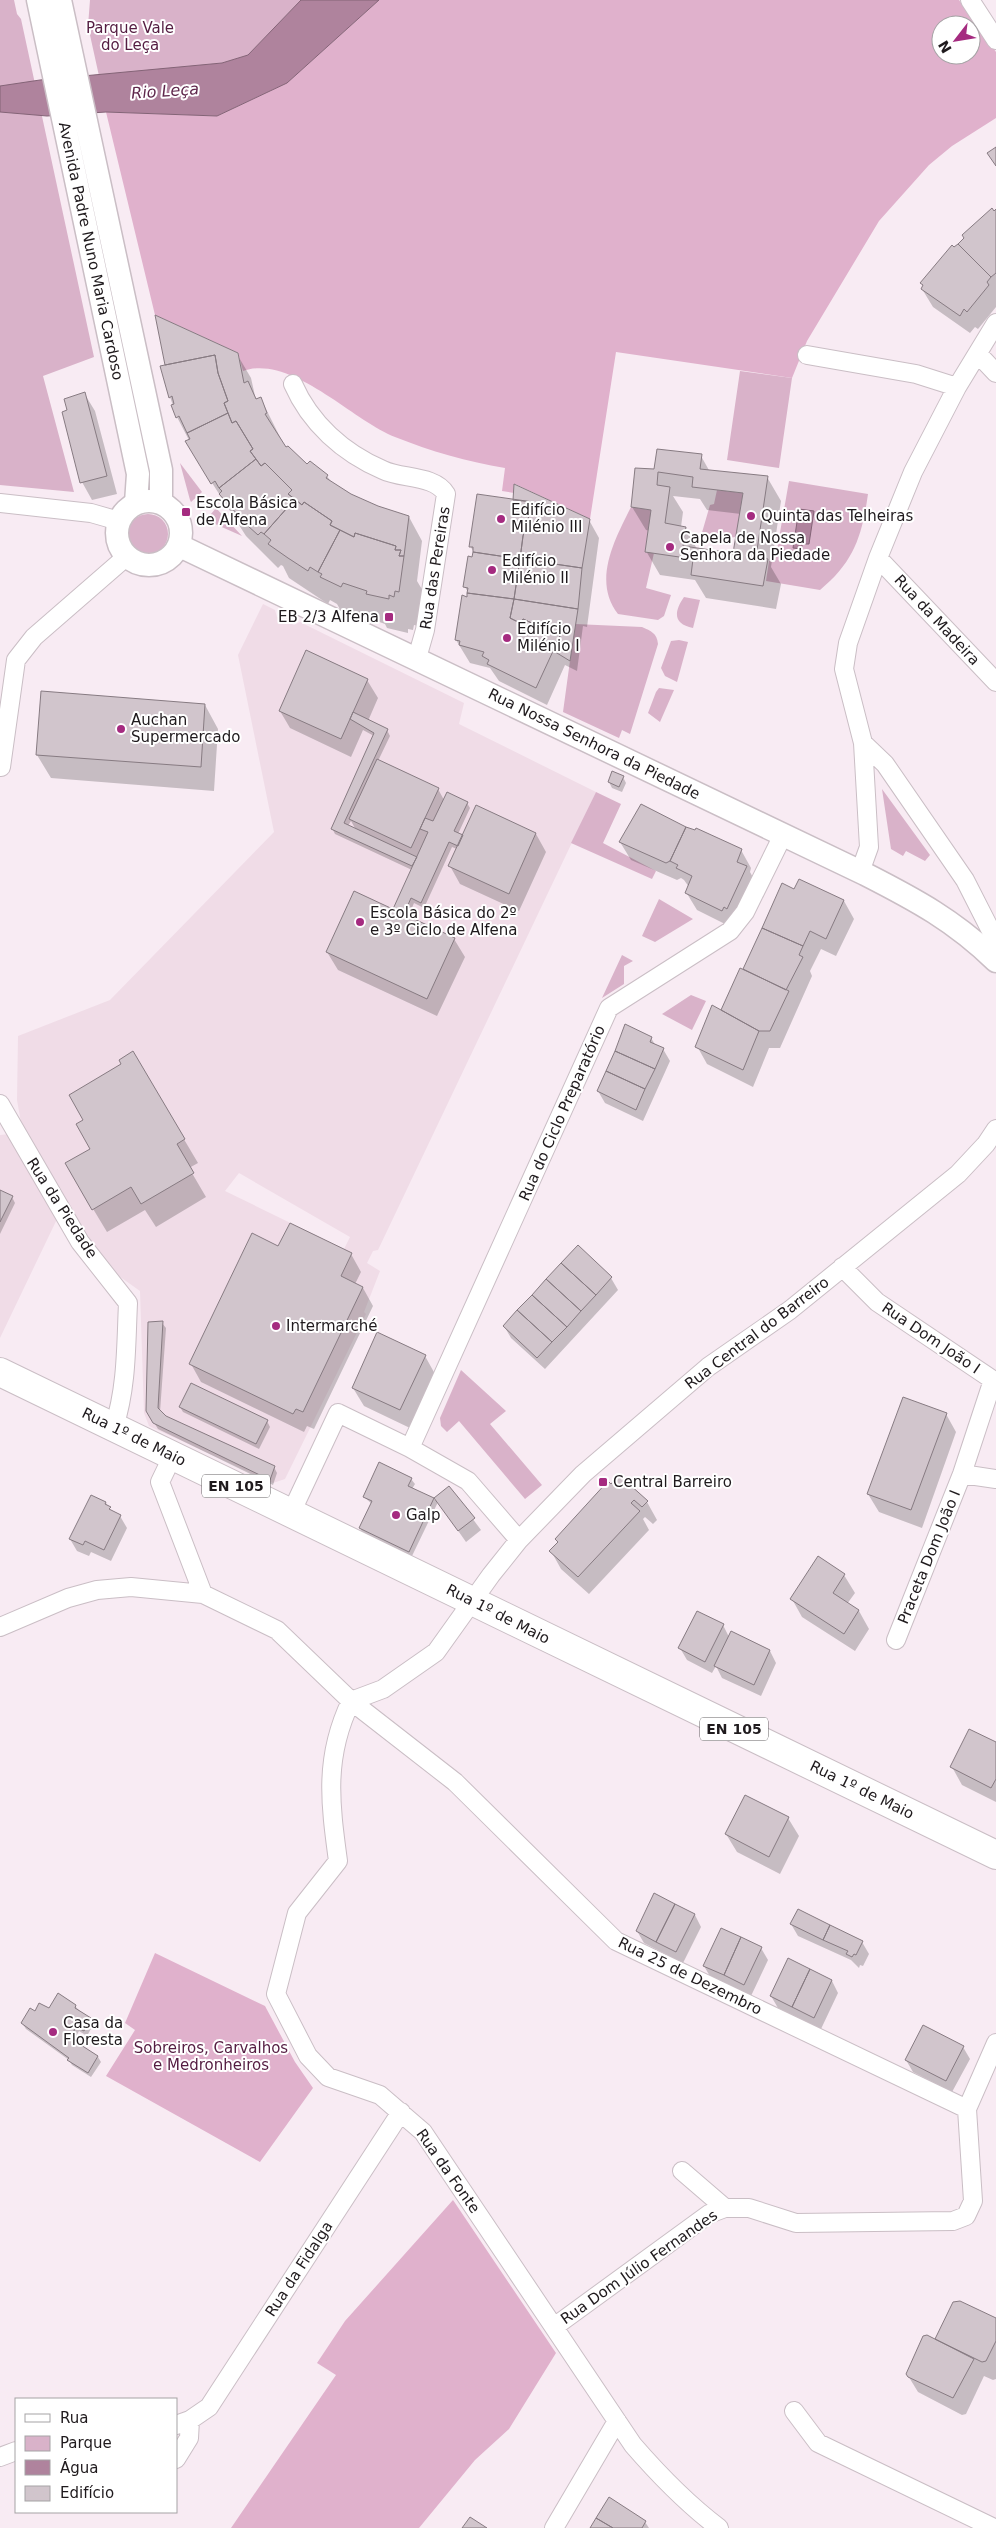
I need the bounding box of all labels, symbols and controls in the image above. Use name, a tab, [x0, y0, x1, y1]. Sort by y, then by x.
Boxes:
north arrow	[931, 15, 981, 65]
park label: Parque Vale do Leça	[86, 19, 174, 54]
text: N	[935, 38, 955, 56]
water label: Rio Leça	[131, 79, 199, 103]
street label: Avenida Padre Nuno Maria Cardoso	[55, 120, 127, 382]
place label: Escola Básica de Alfena	[196, 494, 298, 529]
place label: Edifício Milénio III	[511, 501, 582, 536]
street label: Rua das Pereiras	[416, 505, 454, 631]
marker: Escola Básica de Alfena	[180, 506, 192, 518]
place label: Quinta das Telheiras	[761, 507, 913, 525]
marker: Quinta das Telheiras	[745, 510, 757, 522]
marker: Edifício Milénio III	[495, 513, 507, 525]
place label: Capela de Nossa Senhora da Piedade	[680, 529, 830, 564]
marker: Capela de Nossa Senhora da Piedade	[664, 541, 676, 553]
place label: Edifício Milénio II	[502, 552, 569, 587]
marker: Edifício Milénio II	[486, 564, 498, 576]
street label: Rua da Madeira	[890, 571, 984, 669]
place label: EB 2/3 Alfena	[278, 608, 379, 626]
marker: EB 2/3 Alfena	[383, 611, 395, 623]
place label: Edifício Milénio I	[517, 620, 580, 655]
marker: Edifício Milénio I	[501, 632, 513, 644]
street label: Rua Nossa Senhora da Piedade	[485, 685, 703, 803]
place label: Auchan Supermercado	[131, 711, 241, 746]
marker: Auchan Supermercado	[115, 723, 127, 735]
place label: Escola Básica do 2º e 3º Ciclo de Alfena	[370, 904, 518, 939]
marker: Escola Básica do 2º e 3º Ciclo de Alfena	[354, 916, 366, 928]
street label: Rua do Ciclo Preparatório	[515, 1022, 609, 1204]
street label: Rua da Piedade	[23, 1154, 101, 1262]
street label: Rua Central do Barreiro	[681, 1273, 833, 1393]
street label: Rua Dom João I	[879, 1299, 983, 1377]
place label: Intermarché	[286, 1317, 378, 1335]
marker: Intermarché	[270, 1320, 282, 1332]
street label: Rua 1º de Maio	[79, 1404, 189, 1470]
place label: Central Barreiro	[613, 1473, 732, 1491]
road number: EN 105	[202, 1474, 270, 1498]
marker: Central Barreiro	[597, 1476, 609, 1488]
street label: Praceta Dom João I	[894, 1487, 964, 1627]
place label: Galp	[406, 1506, 441, 1524]
marker: Galp	[390, 1509, 402, 1521]
street label: Rua 1º de Maio	[443, 1580, 553, 1648]
road number: EN 105	[700, 1718, 768, 1740]
street label: Rua 1º de Maio	[807, 1757, 917, 1823]
street label: Rua 25 de Dezembro	[615, 1933, 765, 2019]
place label: Casa da Floresta	[63, 2014, 123, 2049]
marker: Casa da Floresta	[47, 2026, 59, 2038]
park label: Sobreiros, Carvalhos e Medronheiros	[134, 2039, 288, 2074]
street label: Rua da Fonte	[412, 2125, 484, 2217]
street label: Rua Dom Júlio Fernandes	[557, 2206, 721, 2328]
street label: Rua da Fidalga	[261, 2218, 337, 2320]
legend	[15, 2398, 178, 2513]
text: Rua	[60, 2409, 88, 2427]
text: Parque	[60, 2434, 112, 2452]
text: Água	[60, 2458, 98, 2477]
text: Edifício	[60, 2484, 114, 2502]

